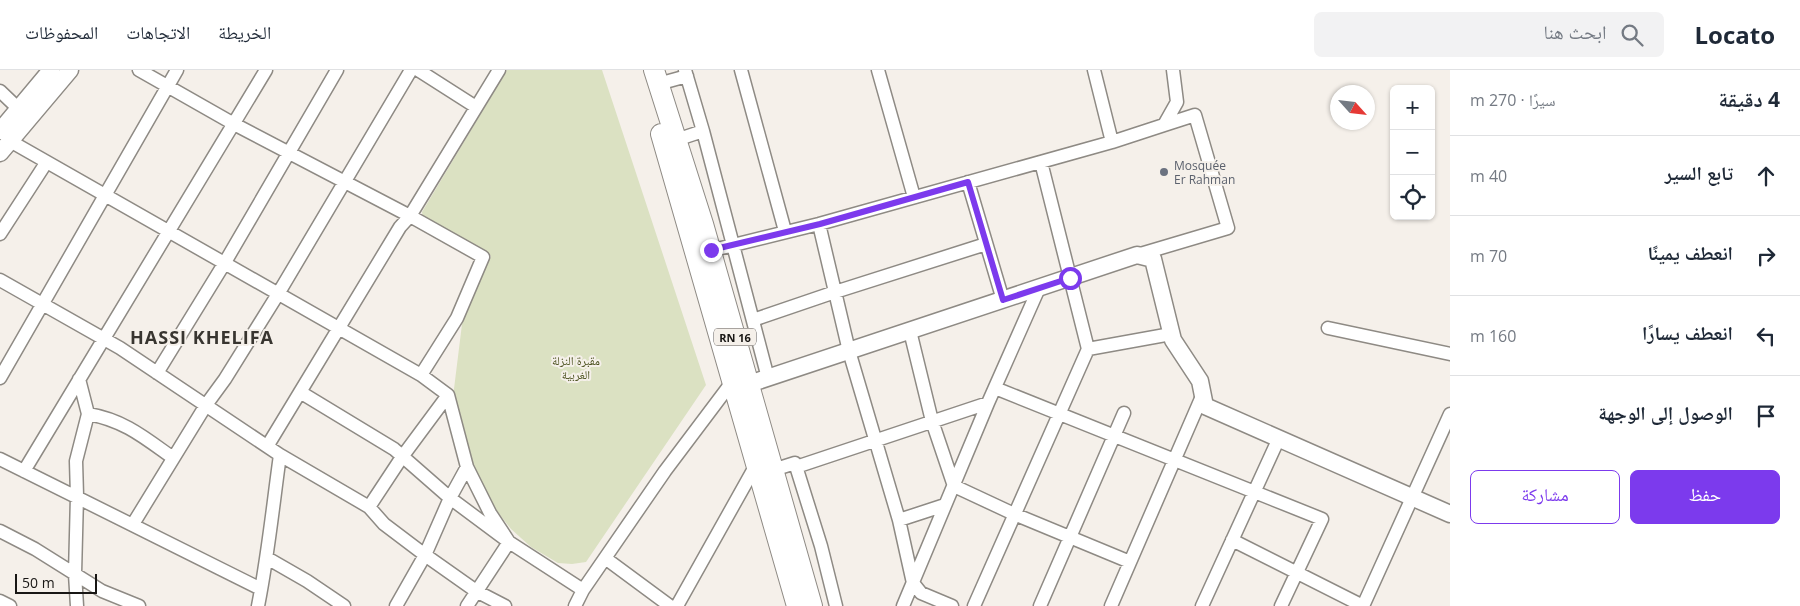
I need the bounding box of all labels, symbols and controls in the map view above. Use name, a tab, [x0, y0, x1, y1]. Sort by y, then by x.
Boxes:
search box	[1314, 12, 1664, 57]
text: Locato	[1694, 18, 1775, 51]
text: ابحث هنا	[1544, 19, 1606, 45]
text: المحفوظات	[25, 20, 98, 44]
text: الاتجاهات	[126, 20, 190, 44]
text: الخريطة	[218, 20, 271, 44]
icon: search	[1618, 21, 1646, 49]
north arrow	[1330, 85, 1375, 130]
map controls	[1390, 85, 1435, 220]
button: +	[1390, 85, 1435, 130]
text: 4 دقيقة	[1718, 85, 1780, 113]
text: سيرًا · 270 m	[1470, 89, 1556, 111]
button: −	[1390, 130, 1435, 175]
place label: Mosquée Er Rahman	[1174, 157, 1235, 188]
text: تابع السير	[1665, 160, 1733, 186]
icon: ahead	[1752, 162, 1780, 190]
text: 40 m	[1470, 165, 1507, 187]
marker: Mosquée Er Rahman	[1158, 166, 1170, 178]
button: locate	[1390, 175, 1435, 220]
route end	[700, 239, 723, 262]
text: انعطف يمينًا	[1647, 240, 1733, 266]
icon: right	[1752, 242, 1780, 270]
text: 70 m	[1470, 245, 1507, 267]
route start	[1059, 267, 1082, 290]
text: انعطف يسارًا	[1642, 320, 1733, 346]
icon: left	[1752, 322, 1780, 350]
district label: HASSI KHELIFA	[130, 325, 274, 349]
text: 160 m	[1470, 325, 1516, 347]
road number: RN 16	[714, 328, 756, 346]
park label: مقبرة النزلة الغربية	[552, 352, 600, 383]
text: الوصول إلى الوجهة	[1598, 400, 1733, 426]
icon: arrive	[1752, 402, 1780, 430]
button: مشاركة	[1470, 470, 1620, 524]
button: حفظ	[1630, 470, 1780, 524]
scale bar	[15, 571, 98, 594]
text: 50 m	[22, 573, 55, 592]

